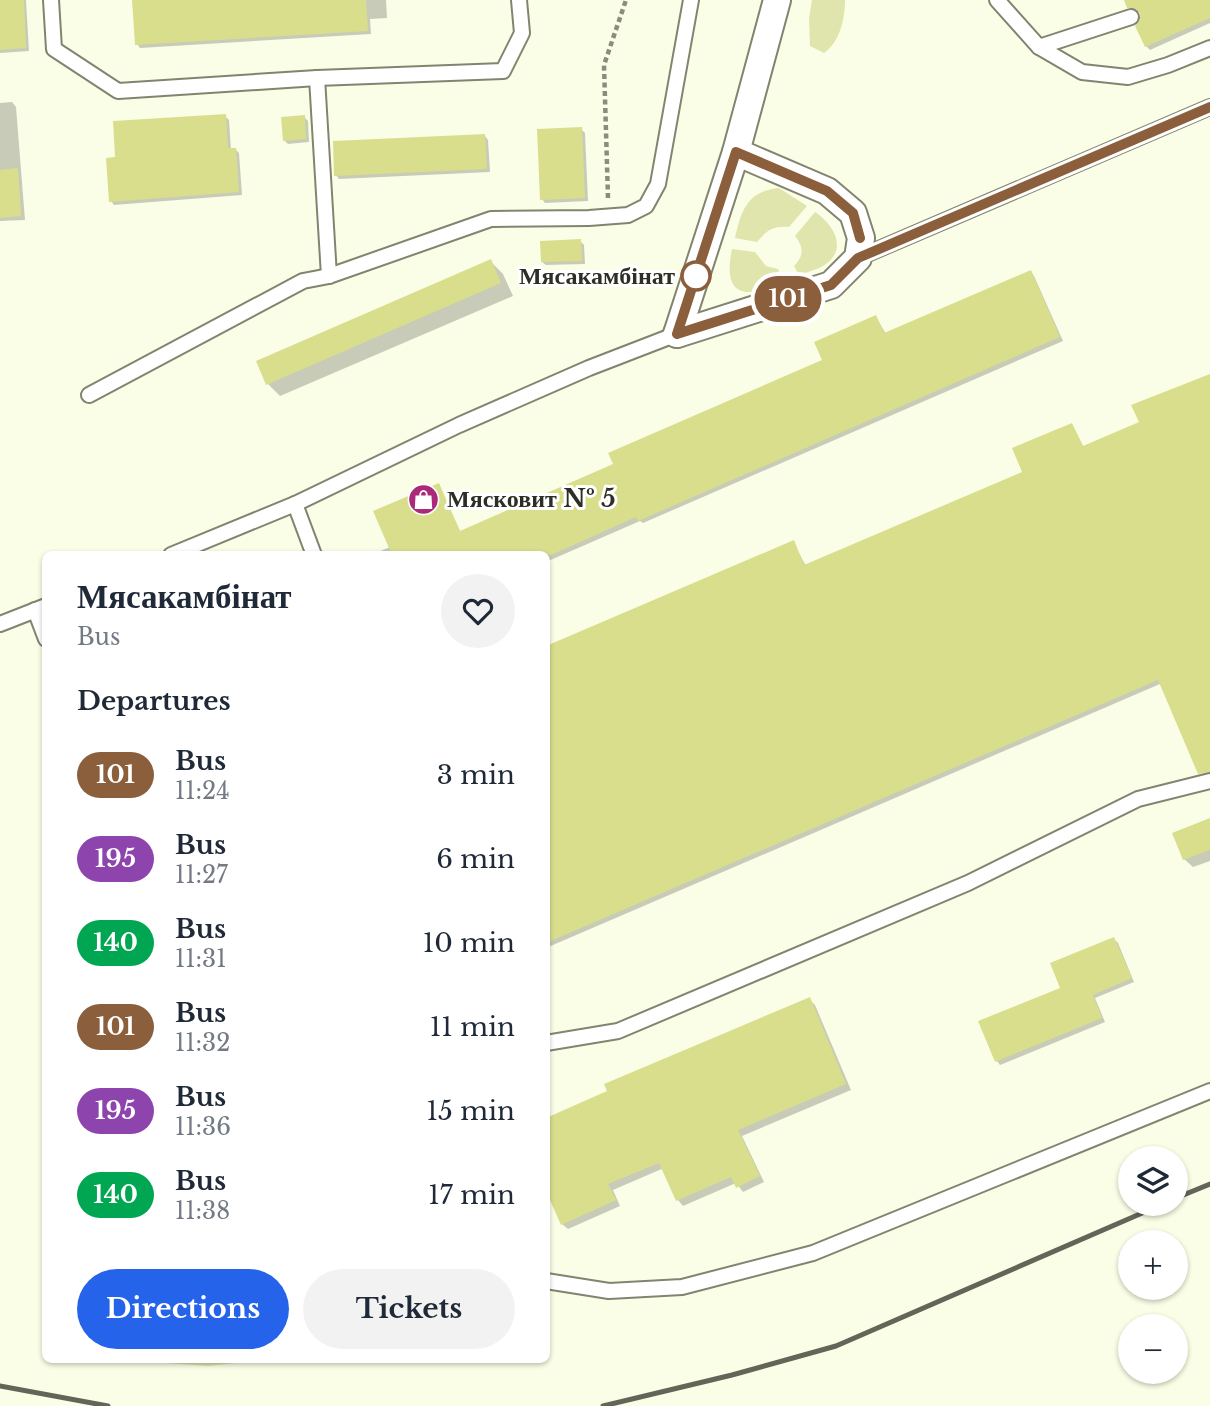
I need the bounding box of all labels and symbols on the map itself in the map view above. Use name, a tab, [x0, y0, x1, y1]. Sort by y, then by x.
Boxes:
place label: Мясакамбінат	[519, 261, 675, 290]
marker: Мясакамбінат	[681, 261, 711, 291]
line badge: 101	[748, 276, 828, 322]
shop icon: Мясковит № 5	[407, 482, 441, 516]
place label: Мясковит № 5	[447, 484, 616, 513]

